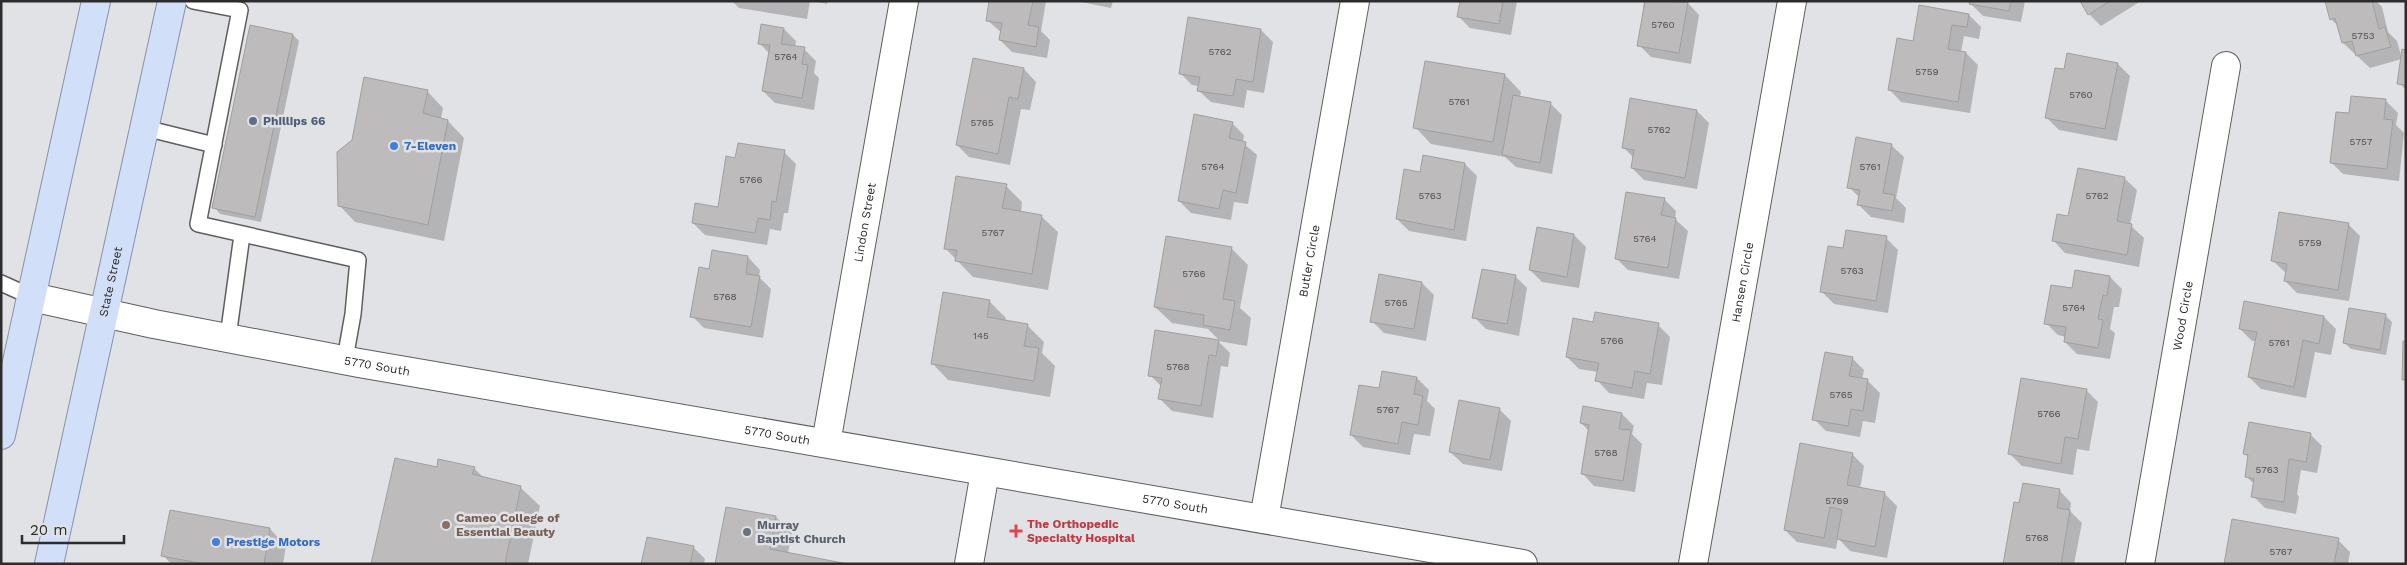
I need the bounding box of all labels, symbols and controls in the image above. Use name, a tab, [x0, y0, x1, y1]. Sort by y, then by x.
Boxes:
house number: 5760	[1651, 19, 1675, 30]
house number: 5753	[2351, 30, 2375, 41]
house number: 5762	[1208, 46, 1232, 57]
house number: 5764	[774, 51, 798, 62]
house number: 5759	[1915, 66, 1939, 77]
house number: 5760	[2069, 89, 2093, 100]
house number: 5761	[1448, 96, 1470, 107]
place label: Phillips 66	[263, 114, 325, 128]
marker: Phillips 66	[247, 115, 259, 127]
house number: 5765	[970, 117, 994, 128]
house number: 5762	[1647, 124, 1671, 135]
house number: 5757	[2350, 136, 2373, 147]
place label: 7-Eleven	[404, 139, 456, 153]
marker: 7-Eleven	[388, 140, 400, 152]
house number: 5764	[1201, 161, 1225, 172]
house number: 5761	[1859, 161, 1881, 172]
house number: 5766	[739, 174, 763, 185]
street label: Lindon Street	[851, 182, 879, 263]
house number: 5763	[1418, 190, 1442, 201]
house number: 5762	[2085, 190, 2109, 201]
street label: Butler Circle	[1296, 224, 1323, 298]
house number: 5767	[982, 227, 1005, 238]
house number: 5764	[1633, 233, 1657, 244]
house number: 5759	[2298, 237, 2322, 248]
street label: Hansen Circle	[1729, 241, 1756, 324]
street label: State Street	[96, 245, 125, 318]
house number: 5763	[1840, 265, 1864, 276]
house number: 5766	[1182, 268, 1206, 279]
street label: Wood Circle	[2170, 280, 2196, 352]
house number: 5768	[713, 291, 737, 302]
house number: 5765	[1384, 297, 1408, 308]
house number: 5764	[2062, 302, 2086, 313]
house number: 145	[973, 330, 989, 341]
house number: 5766	[1600, 335, 1624, 346]
house number: 5761	[2268, 337, 2290, 348]
street label: 5770 South	[343, 353, 411, 379]
house number: 5768	[1166, 361, 1190, 372]
house number: 5765	[1829, 389, 1853, 400]
house number: 5767	[1377, 404, 1400, 415]
house number: 5766	[2037, 408, 2061, 419]
street label: 5770 South	[743, 423, 811, 448]
house number: 5768	[1594, 447, 1618, 458]
house number: 5763	[2255, 464, 2279, 475]
street label: 5770 South	[1141, 491, 1209, 517]
house number: 5769	[1825, 495, 1849, 506]
place label: Cameo College of Essential Beauty	[456, 511, 559, 539]
scale bar	[22, 512, 125, 544]
place label: The Orthopedic Specialty Hospital	[1027, 517, 1135, 545]
place label: Murray Baptist Church	[757, 518, 846, 546]
marker: Cameo College of Essential Beauty	[440, 519, 452, 531]
text: 20 m	[30, 521, 68, 539]
marker: The Orthopedic Specialty Hospital	[1009, 524, 1023, 538]
marker: Murray Baptist Church	[741, 526, 753, 538]
house number: 5768	[2025, 532, 2049, 543]
place label: Prestige Motors	[226, 535, 321, 549]
marker: Prestige Motors	[210, 536, 222, 548]
house number: 5767	[2270, 546, 2293, 557]

